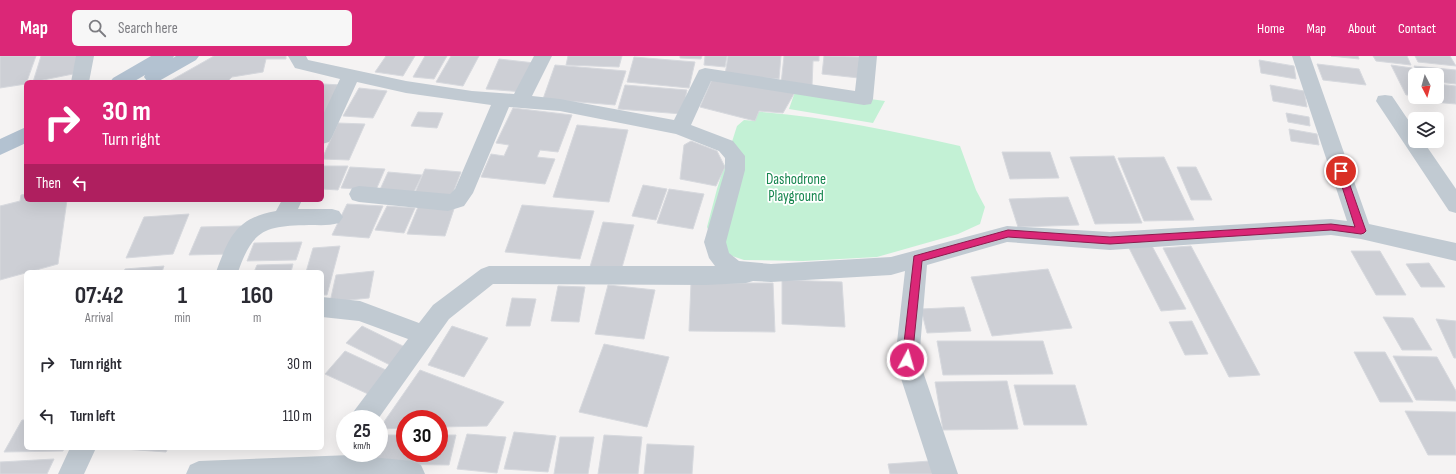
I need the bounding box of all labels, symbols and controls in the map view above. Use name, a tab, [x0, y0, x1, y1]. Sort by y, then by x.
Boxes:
search box	[72, 10, 352, 46]
text: Map	[20, 17, 48, 40]
icon: search	[86, 17, 108, 39]
text: Search here	[118, 19, 178, 38]
text: Home	[1257, 20, 1285, 37]
text: Map	[1307, 20, 1326, 37]
text: About	[1348, 20, 1376, 37]
text: Contact	[1398, 20, 1436, 37]
north arrow	[1408, 68, 1444, 104]
map controls	[1408, 68, 1444, 148]
text: 30 m	[102, 95, 151, 128]
icon: right	[36, 96, 88, 148]
button: layers	[1408, 112, 1444, 148]
text: Turn right	[102, 129, 160, 150]
pin	[1324, 154, 1358, 188]
icon: arrive	[1330, 160, 1352, 182]
park label: Dashodrone Playground	[766, 170, 826, 206]
icon: left	[69, 172, 91, 194]
text: Then	[36, 174, 61, 193]
text: 07:42	[75, 281, 124, 310]
text: 1	[178, 281, 187, 310]
text: 160	[241, 281, 273, 310]
text: Arrival	[85, 310, 113, 326]
text: min	[174, 310, 191, 326]
text: m	[253, 310, 261, 326]
position arrow	[886, 339, 928, 381]
icon: right	[36, 353, 58, 375]
text: Turn right	[70, 355, 122, 374]
text: 30 m	[287, 355, 312, 374]
icon: left	[36, 405, 58, 427]
text: Turn left	[70, 407, 115, 426]
text: 110 m	[283, 407, 312, 426]
speed limit sign: 30	[396, 410, 448, 462]
text: 25	[353, 419, 371, 443]
text: km/h	[353, 440, 371, 452]

